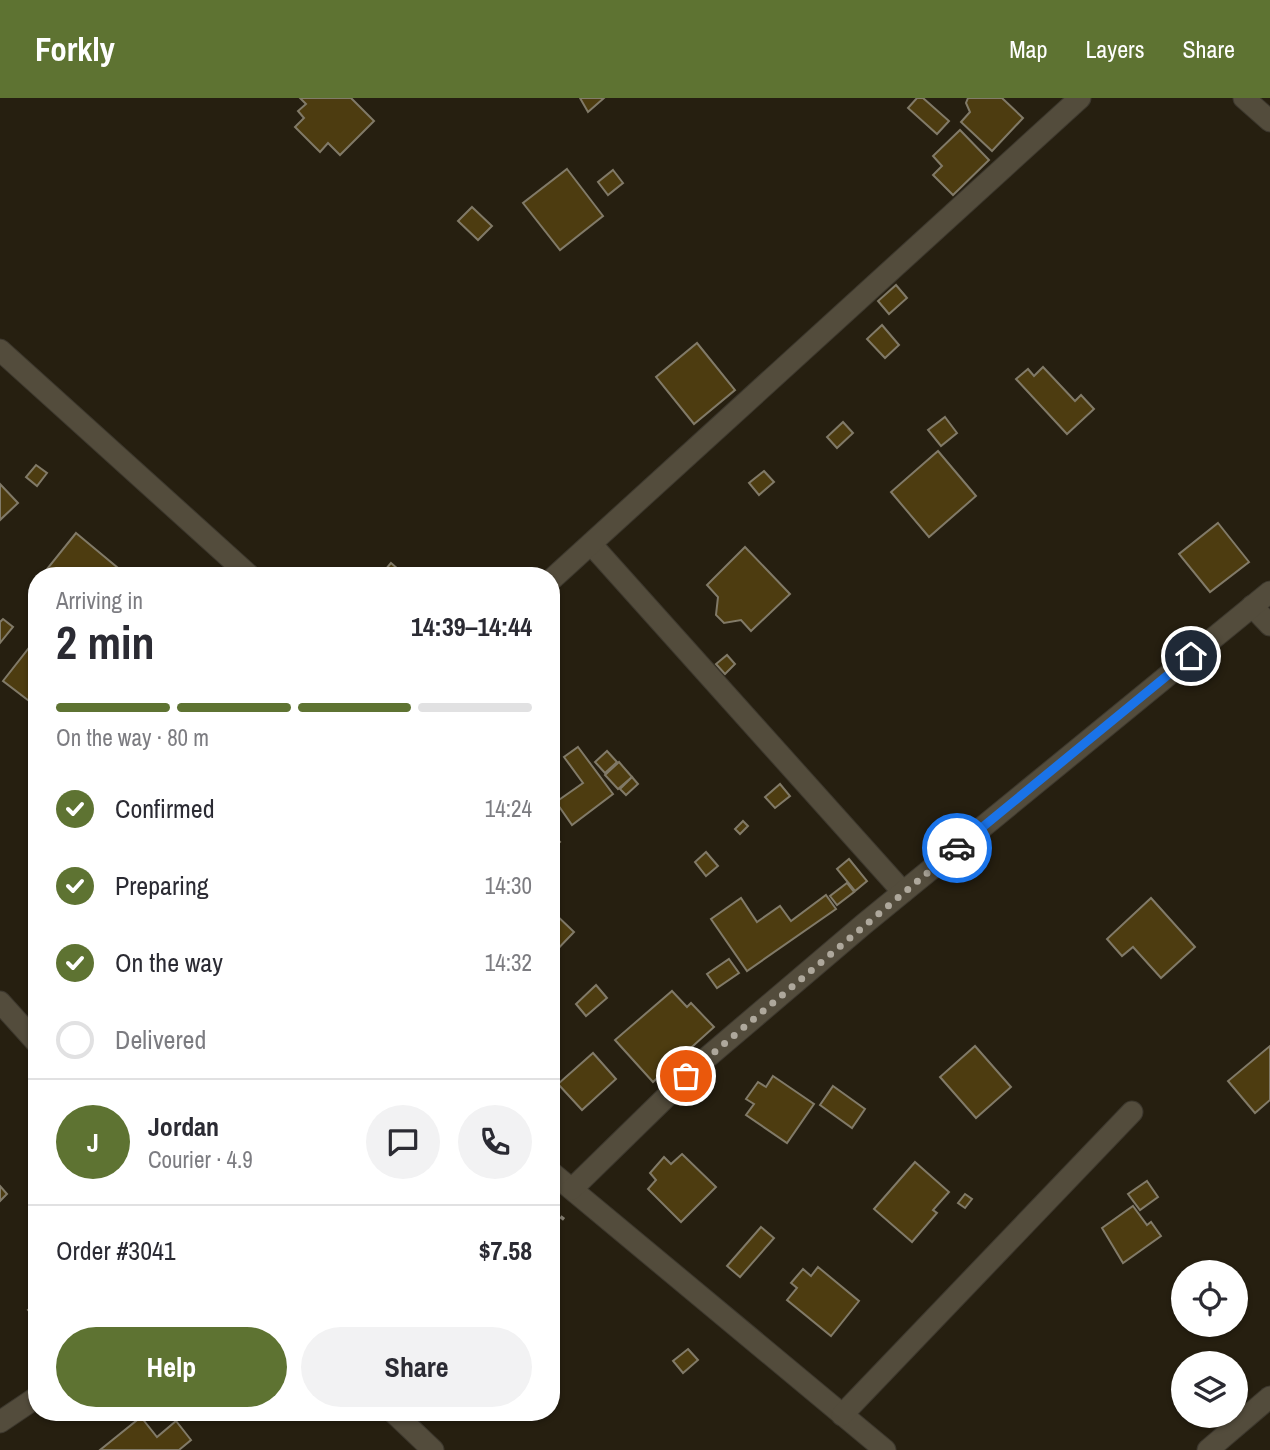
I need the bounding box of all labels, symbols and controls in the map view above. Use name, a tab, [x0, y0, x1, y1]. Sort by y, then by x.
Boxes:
text: Forkly	[35, 27, 115, 71]
text: Map	[1009, 33, 1047, 65]
text: Layers	[1085, 33, 1144, 65]
text: Share	[1182, 33, 1235, 65]
text: Arriving in	[56, 585, 143, 616]
text: 14:39–14:44	[411, 609, 532, 644]
text: 2 min	[56, 611, 155, 673]
pin	[1161, 626, 1221, 686]
icon: home	[1172, 637, 1210, 675]
text: On the way · 80 m	[56, 722, 209, 753]
icon: check	[56, 790, 94, 828]
text: Confirmed	[115, 791, 215, 826]
text: 14:24	[485, 793, 532, 824]
courier	[922, 813, 992, 883]
icon: car	[938, 829, 976, 867]
icon: check	[56, 867, 94, 905]
text: Preparing	[115, 868, 209, 903]
text: 14:30	[485, 870, 532, 901]
icon: check	[56, 944, 94, 982]
text: On the way	[115, 945, 223, 980]
text: 14:32	[485, 947, 532, 978]
text: Delivered	[115, 1022, 206, 1057]
pin	[656, 1046, 716, 1106]
icon: bag	[667, 1057, 705, 1095]
button: chat	[366, 1105, 440, 1179]
button: phone	[458, 1105, 532, 1179]
text: Jordan	[148, 1109, 219, 1144]
text: J	[87, 1125, 99, 1160]
text: Courier · 4.9	[148, 1144, 253, 1175]
text: Order #3041	[56, 1233, 176, 1268]
text: $7.58	[479, 1233, 532, 1268]
map controls	[1171, 1260, 1248, 1428]
button: locate	[1171, 1260, 1248, 1337]
button: Help	[56, 1327, 287, 1407]
button: Share	[301, 1327, 532, 1407]
button: layers	[1171, 1351, 1248, 1428]

